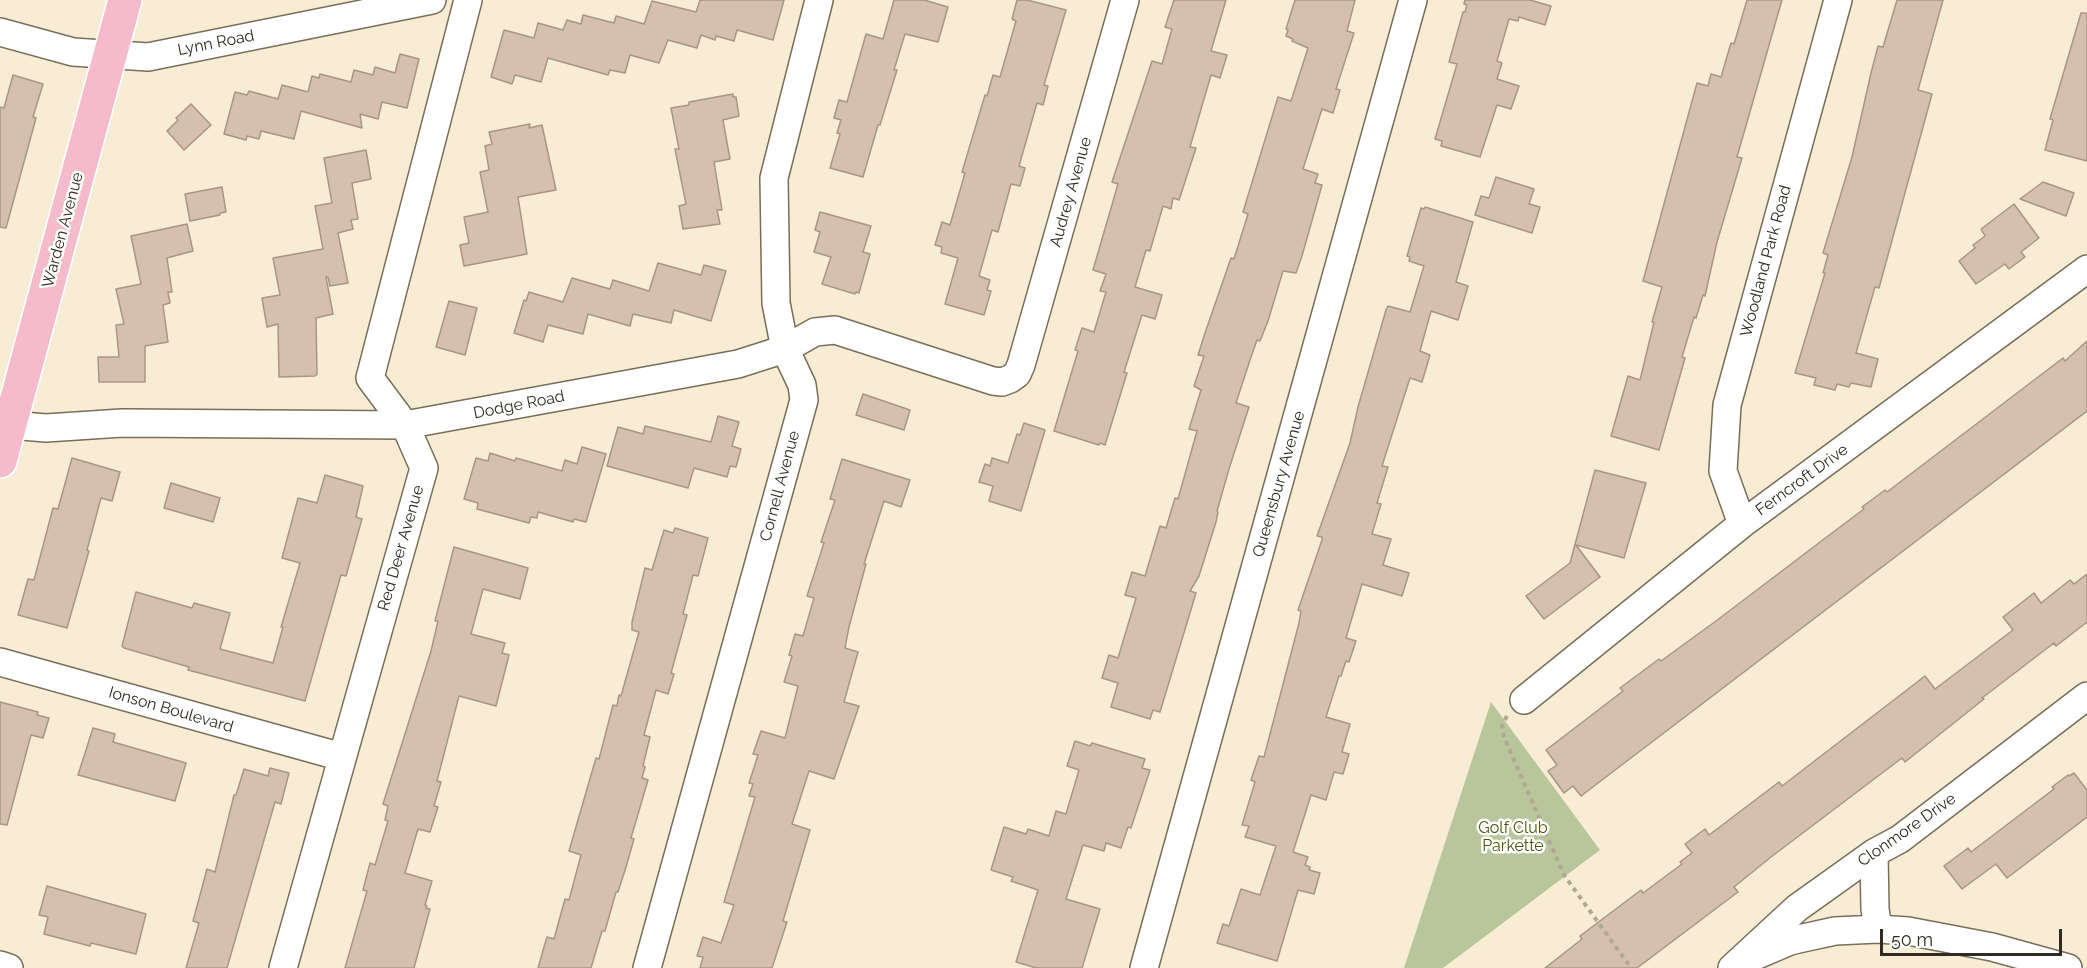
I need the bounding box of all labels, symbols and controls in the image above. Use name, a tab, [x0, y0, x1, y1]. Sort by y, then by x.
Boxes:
street label: Lynn Road	[176, 26, 256, 60]
street label: Audrey Avenue	[1046, 135, 1096, 249]
street label: Warden Avenue	[38, 170, 88, 290]
street label: Woodland Park Road	[1737, 183, 1795, 339]
street label: Dodge Road	[472, 387, 566, 423]
street label: Queensbury Avenue	[1249, 409, 1309, 559]
street label: Cornell Avenue	[756, 429, 804, 543]
street label: Ferncroft Drive	[1752, 440, 1852, 520]
street label: Red Deer Avenue	[374, 483, 428, 613]
street label: Ionson Boulevard	[106, 683, 236, 737]
street label: Clonmore Drive	[1854, 789, 1960, 871]
park label: Golf Club Parkette	[1478, 818, 1548, 856]
scale bar	[1883, 917, 2064, 955]
text: 50 m	[1891, 929, 1933, 950]

